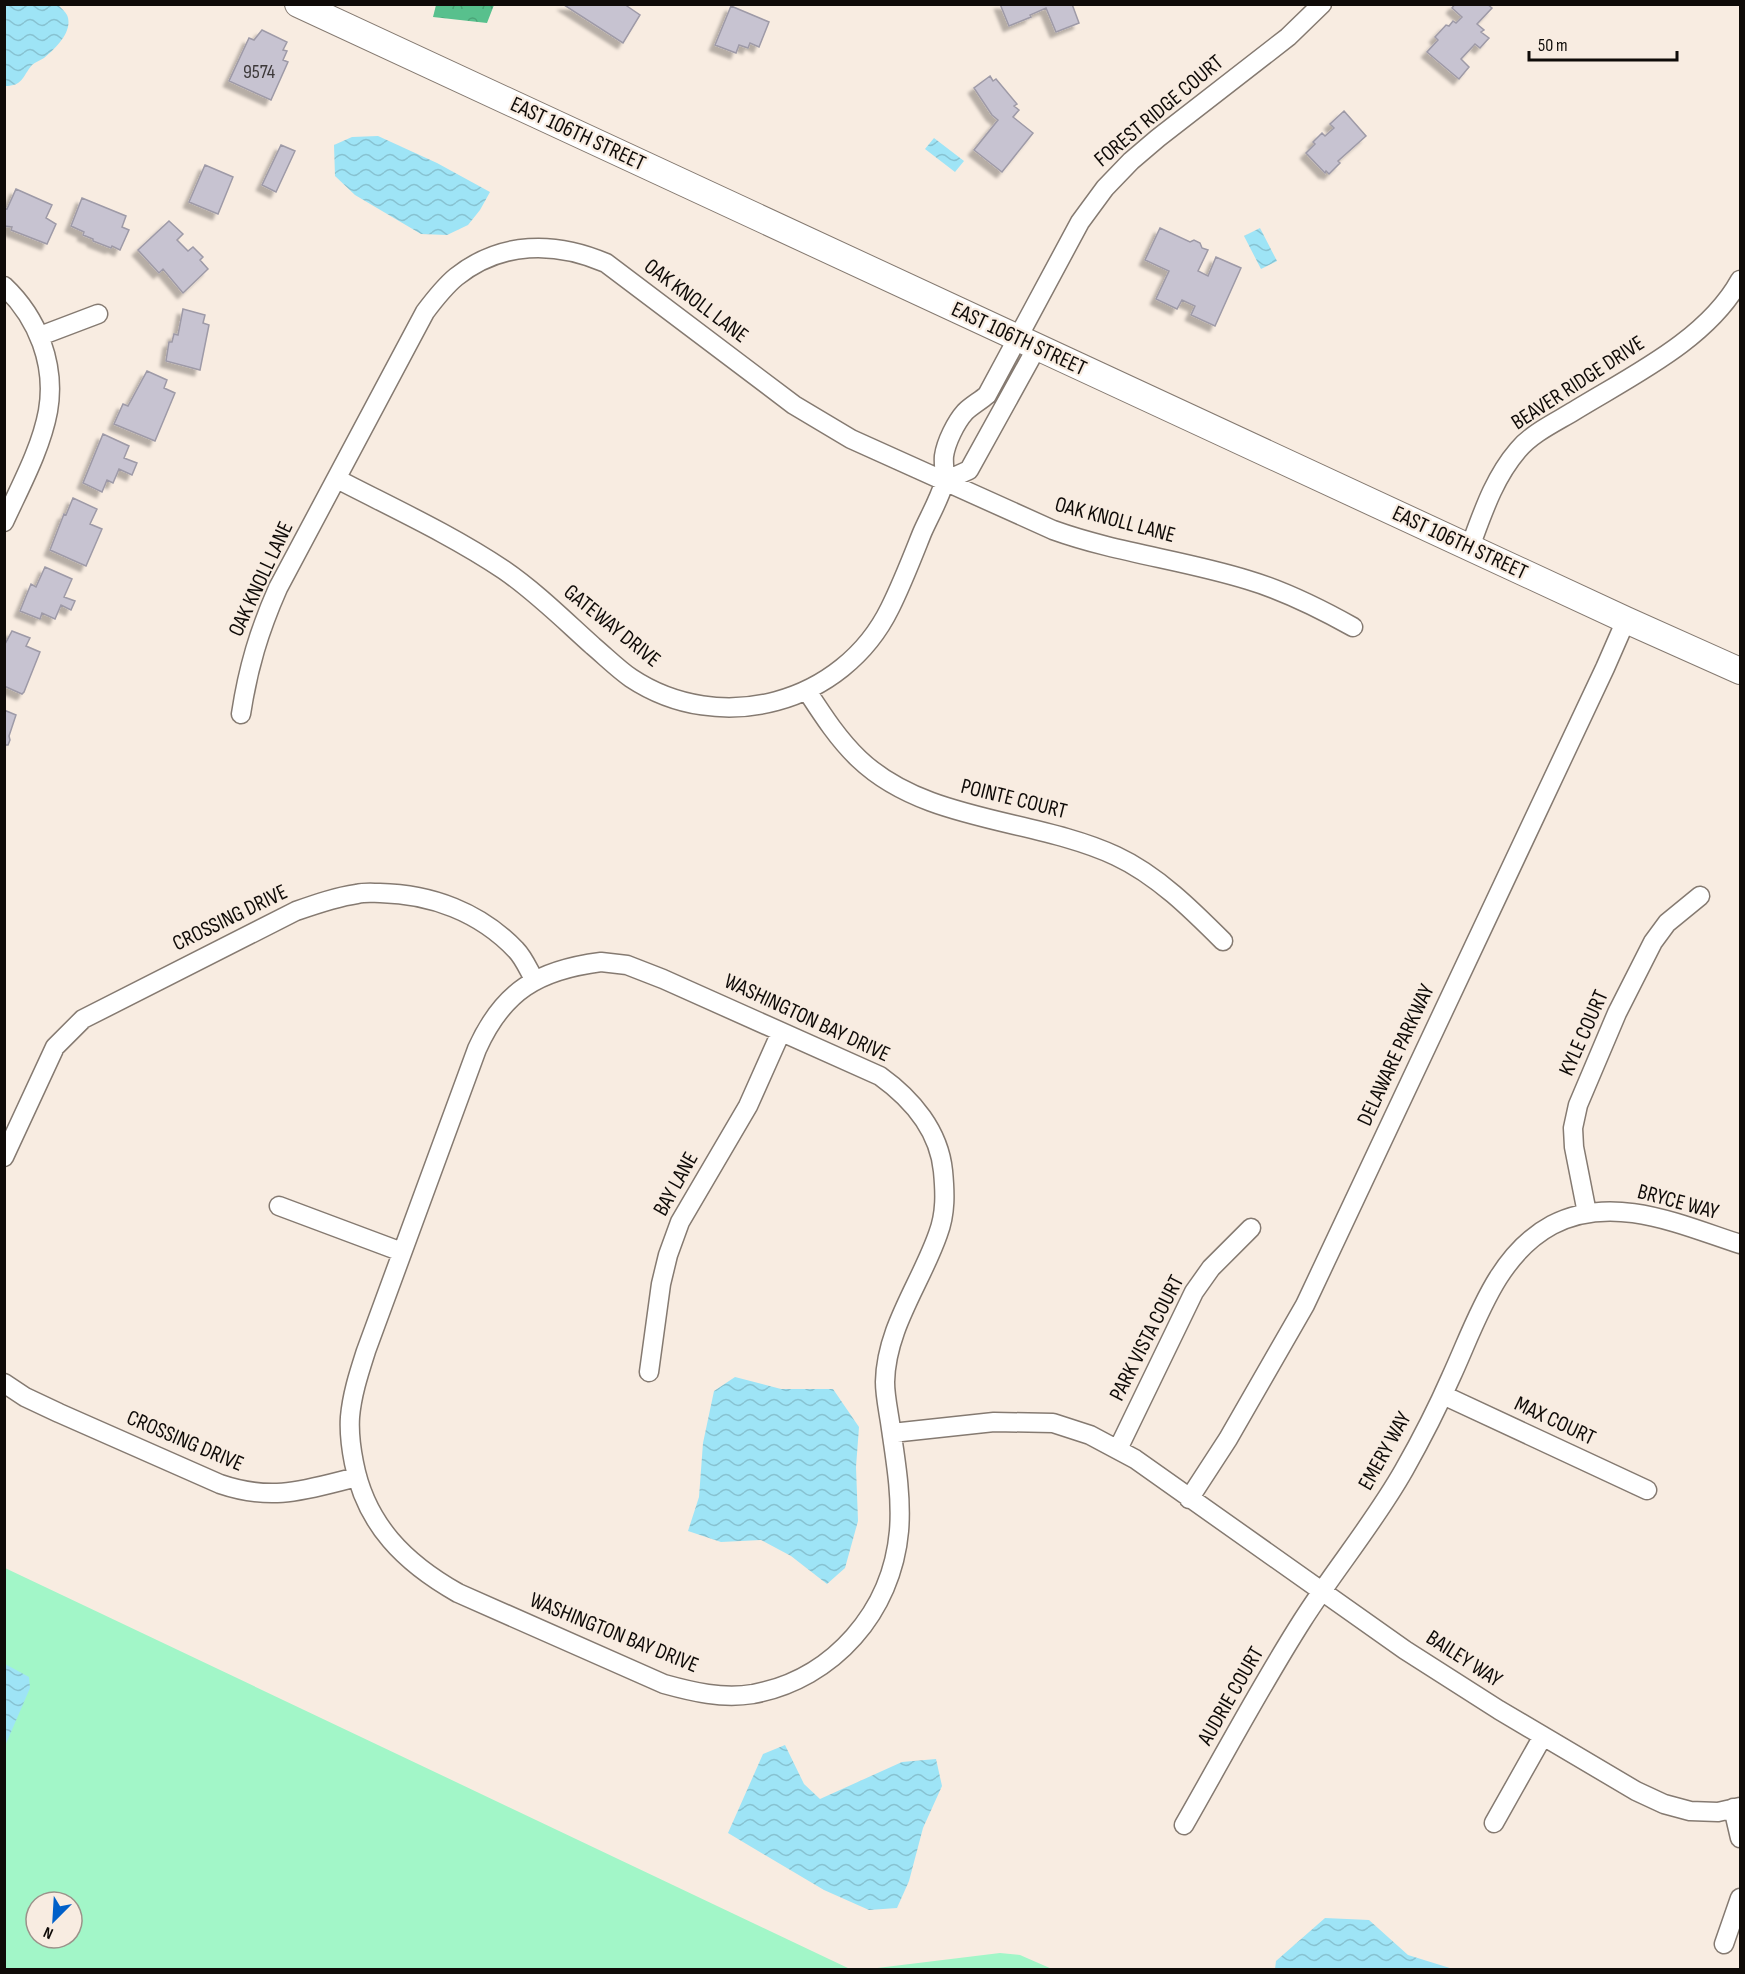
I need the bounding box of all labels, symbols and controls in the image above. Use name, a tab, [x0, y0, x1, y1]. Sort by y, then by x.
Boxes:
scale bar	[1529, 24, 1678, 62]
text: 50 m	[1538, 35, 1568, 56]
street label: FOREST RIDGE COURT	[1089, 49, 1229, 173]
house number: 9574	[243, 60, 275, 84]
street label: EAST 106TH STREET	[506, 91, 650, 177]
street label: OAK KNOLL LANE	[639, 253, 753, 349]
street label: EAST 106TH STREET	[947, 296, 1091, 382]
street label: BEAVER RIDGE DRIVE	[1506, 330, 1650, 436]
street label: OAK KNOLL LANE	[1052, 491, 1178, 549]
street label: EAST 106TH STREET	[1388, 500, 1532, 586]
street label: OAK KNOLL LANE	[223, 517, 299, 641]
street label: GATEWAY DRIVE	[558, 579, 666, 673]
street label: POINTE COURT	[958, 773, 1070, 825]
street label: CROSSING DRIVE	[168, 879, 292, 957]
street label: WASHINGTON BAY DRIVE	[720, 968, 894, 1068]
street label: DELAWARE PARKWAY	[1351, 980, 1441, 1130]
street label: KYLE COURT	[1553, 986, 1615, 1080]
street label: BAY LANE	[647, 1147, 705, 1221]
street label: BRYCE WAY	[1634, 1178, 1722, 1226]
street label: PARK VISTA COURT	[1104, 1271, 1190, 1405]
street label: MAX COURT	[1510, 1390, 1600, 1452]
street label: CROSSING DRIVE	[122, 1404, 248, 1478]
street label: EMERY WAY	[1353, 1407, 1417, 1495]
street label: WASHINGTON BAY DRIVE	[526, 1587, 702, 1679]
street label: BAILEY WAY	[1421, 1625, 1507, 1693]
street label: AUDRIE COURT	[1192, 1642, 1270, 1751]
north arrow	[24, 1890, 84, 1950]
text: N	[41, 1922, 56, 1943]

